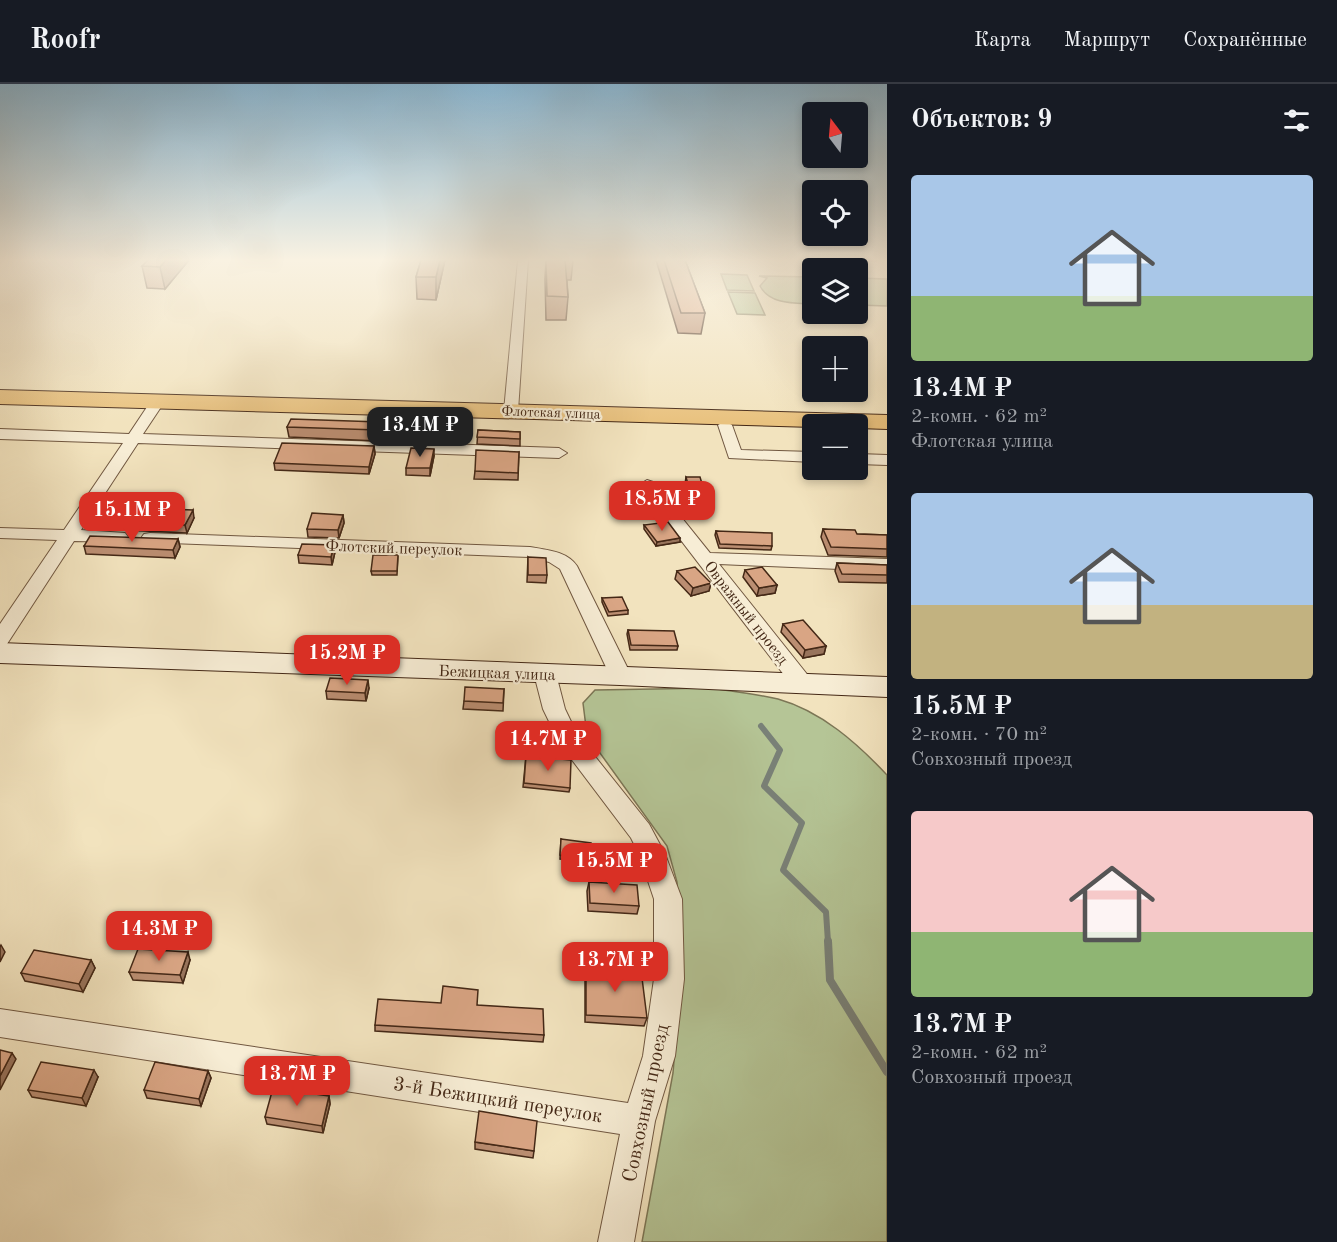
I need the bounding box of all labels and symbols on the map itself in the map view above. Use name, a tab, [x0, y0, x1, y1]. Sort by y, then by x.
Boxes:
north arrow	[802, 102, 868, 168]
street label: Флотская улица	[501, 404, 601, 422]
pin: 13.4M ₽	[365, 407, 475, 458]
pin: 18.5M ₽	[607, 481, 717, 532]
pin: 15.1M ₽	[77, 492, 187, 543]
street label: Флотский переулок	[325, 539, 463, 559]
street label: Овражный проезд	[700, 559, 791, 668]
pin: 15.2M ₽	[292, 635, 402, 686]
street label: Бежицкая улица	[438, 664, 556, 684]
pin: 14.7M ₽	[493, 721, 603, 772]
pin: 15.5M ₽	[559, 843, 669, 894]
pin: 14.3M ₽	[104, 911, 214, 962]
pin: 13.7M ₽	[560, 942, 670, 993]
street label: Совхозный проезд	[620, 1022, 674, 1184]
pin: 13.7M ₽	[242, 1056, 352, 1107]
street label: 3-й Бежицкий переулок	[392, 1075, 604, 1127]

